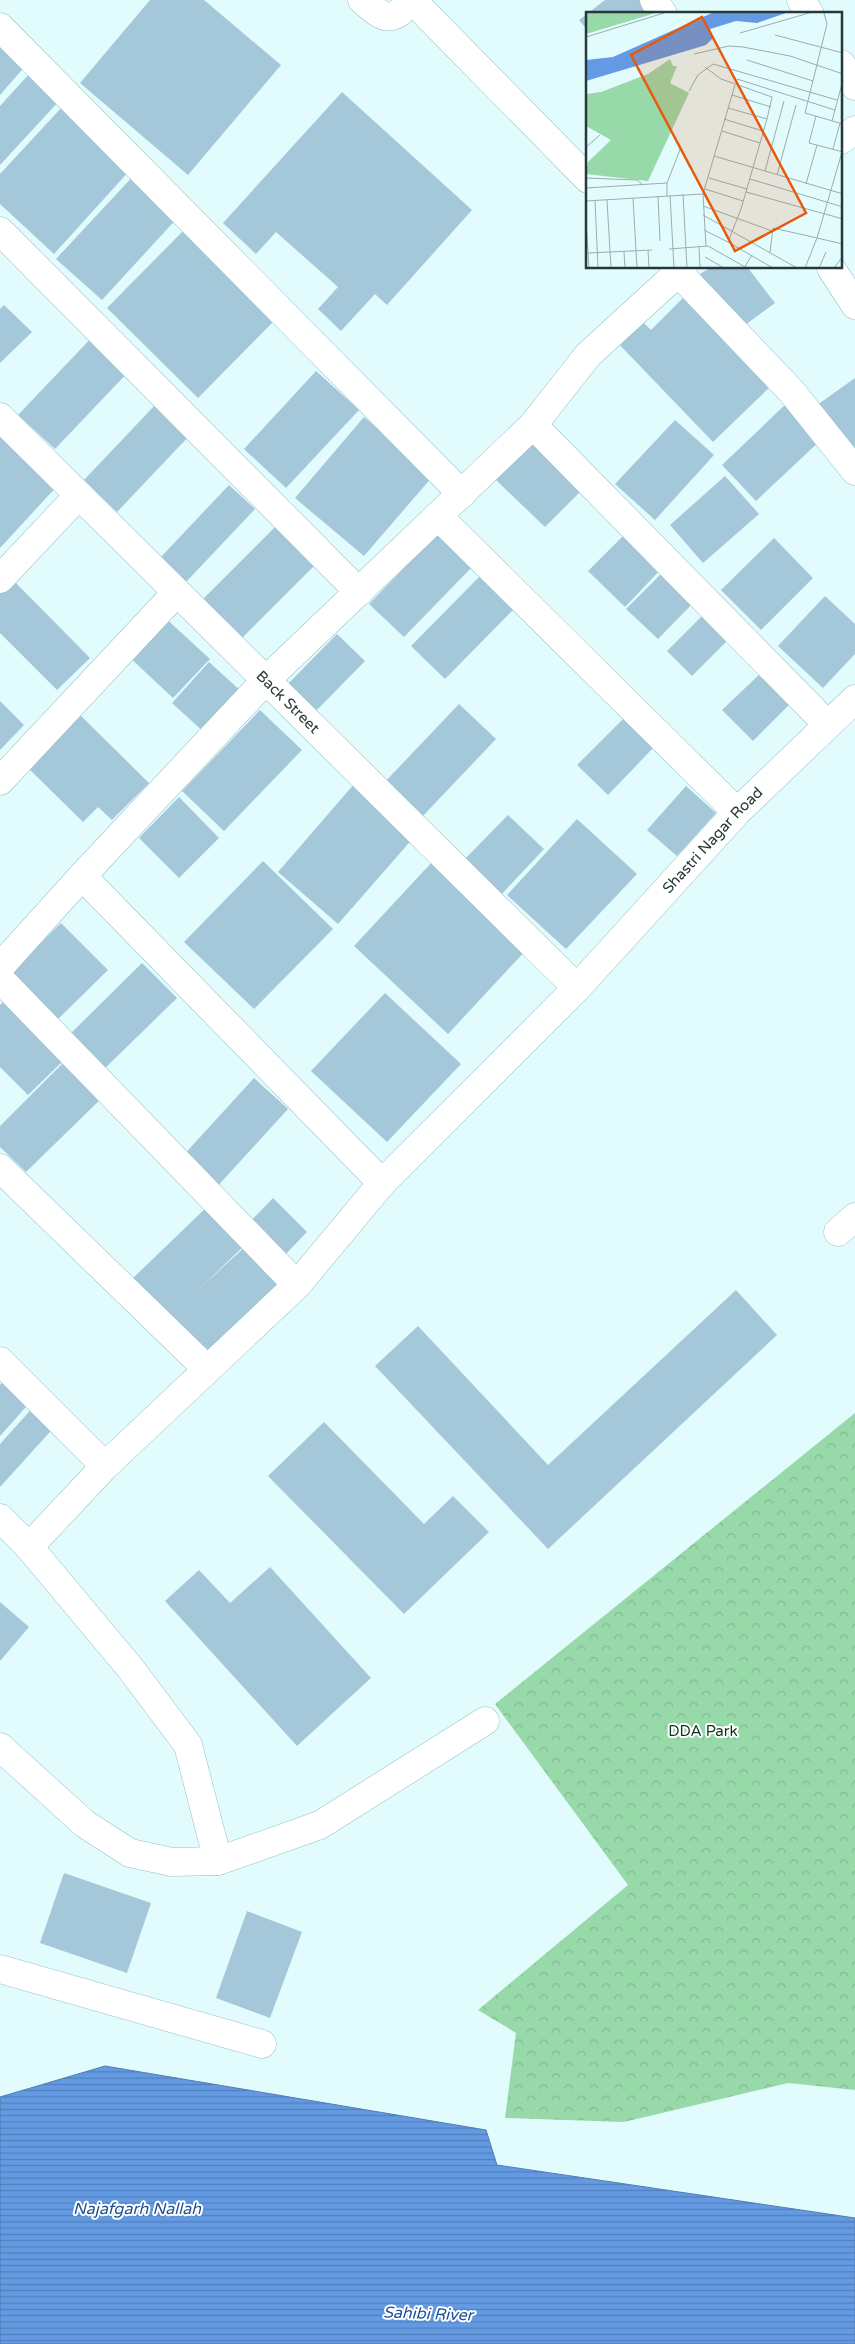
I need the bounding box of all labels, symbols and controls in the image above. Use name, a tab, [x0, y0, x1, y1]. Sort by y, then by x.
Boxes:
inset map	[586, 12, 842, 269]
street label: Back Street	[252, 667, 323, 737]
street label: Shastri Nagar Road	[659, 783, 766, 897]
park label: DDA Park	[668, 1722, 738, 1740]
water label: Najafgarh Nallah	[73, 2199, 202, 2219]
water label: Sahibi River	[383, 2302, 475, 2326]

